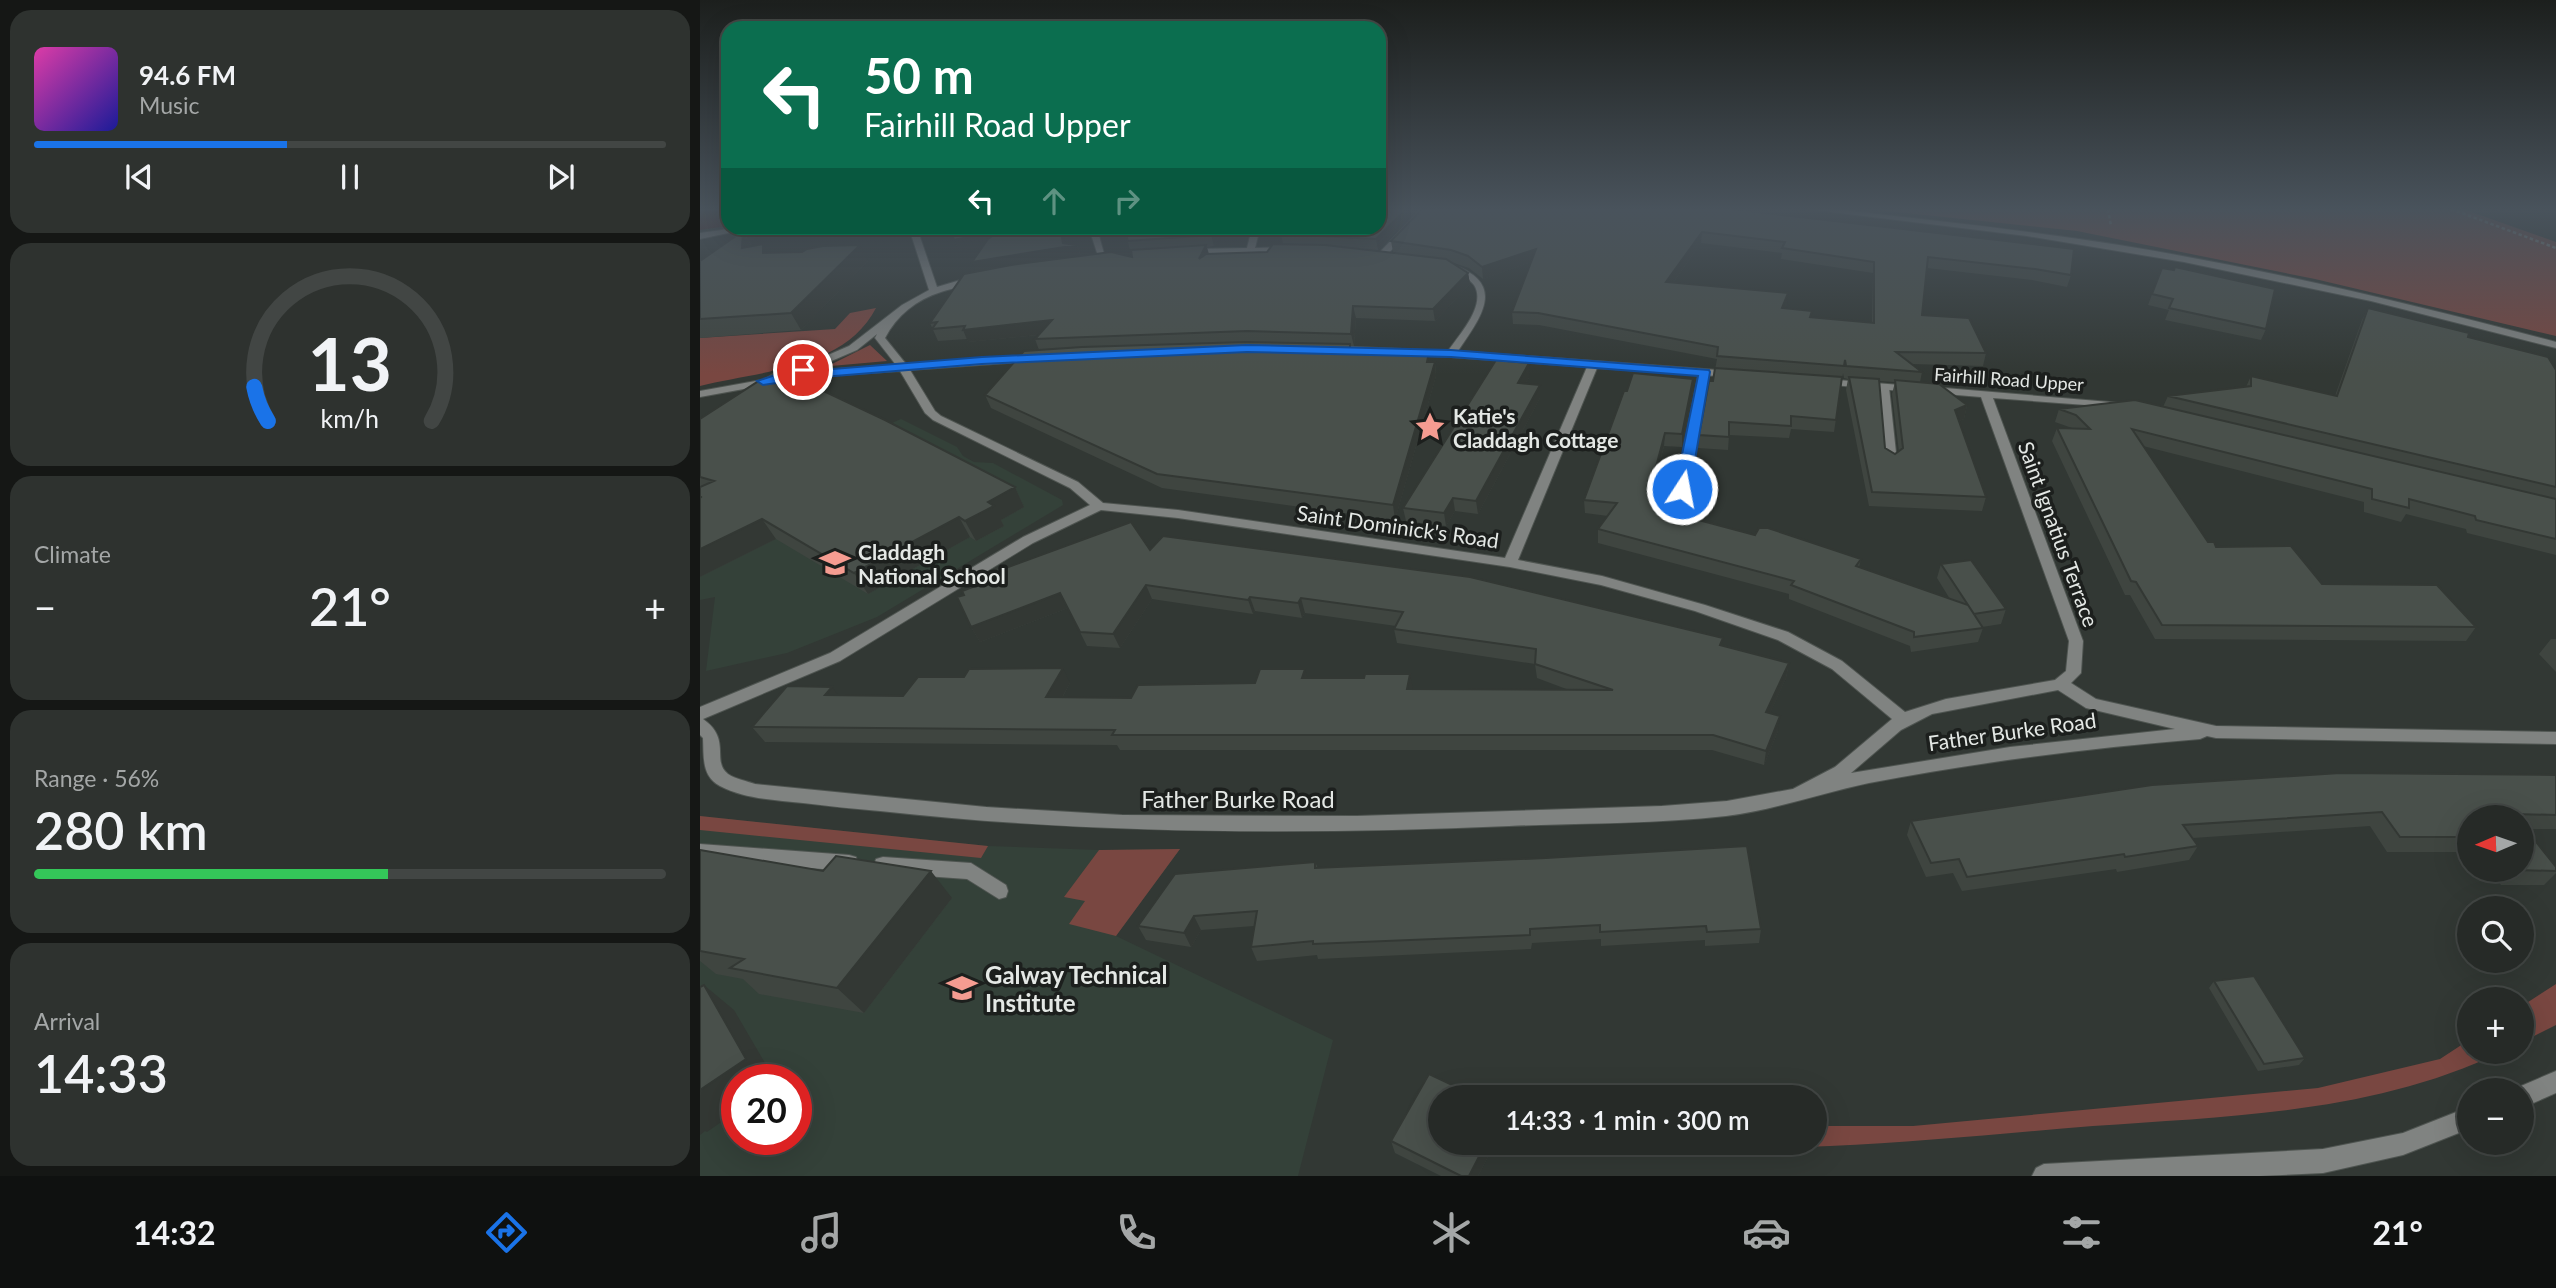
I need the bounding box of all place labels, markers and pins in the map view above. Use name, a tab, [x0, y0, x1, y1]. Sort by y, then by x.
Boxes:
pin	[773, 340, 833, 400]
place label: Katie's Claddagh Cottage	[1453, 403, 1618, 452]
place icon: Katie's Claddagh Cottage	[1413, 410, 1447, 444]
place label: Claddagh National School	[858, 539, 1006, 588]
school or university icon: Claddagh National School	[818, 546, 852, 580]
place label: Galway Technical Institute	[985, 960, 1167, 1017]
school or university icon: Galway Technical Institute	[945, 971, 979, 1005]

